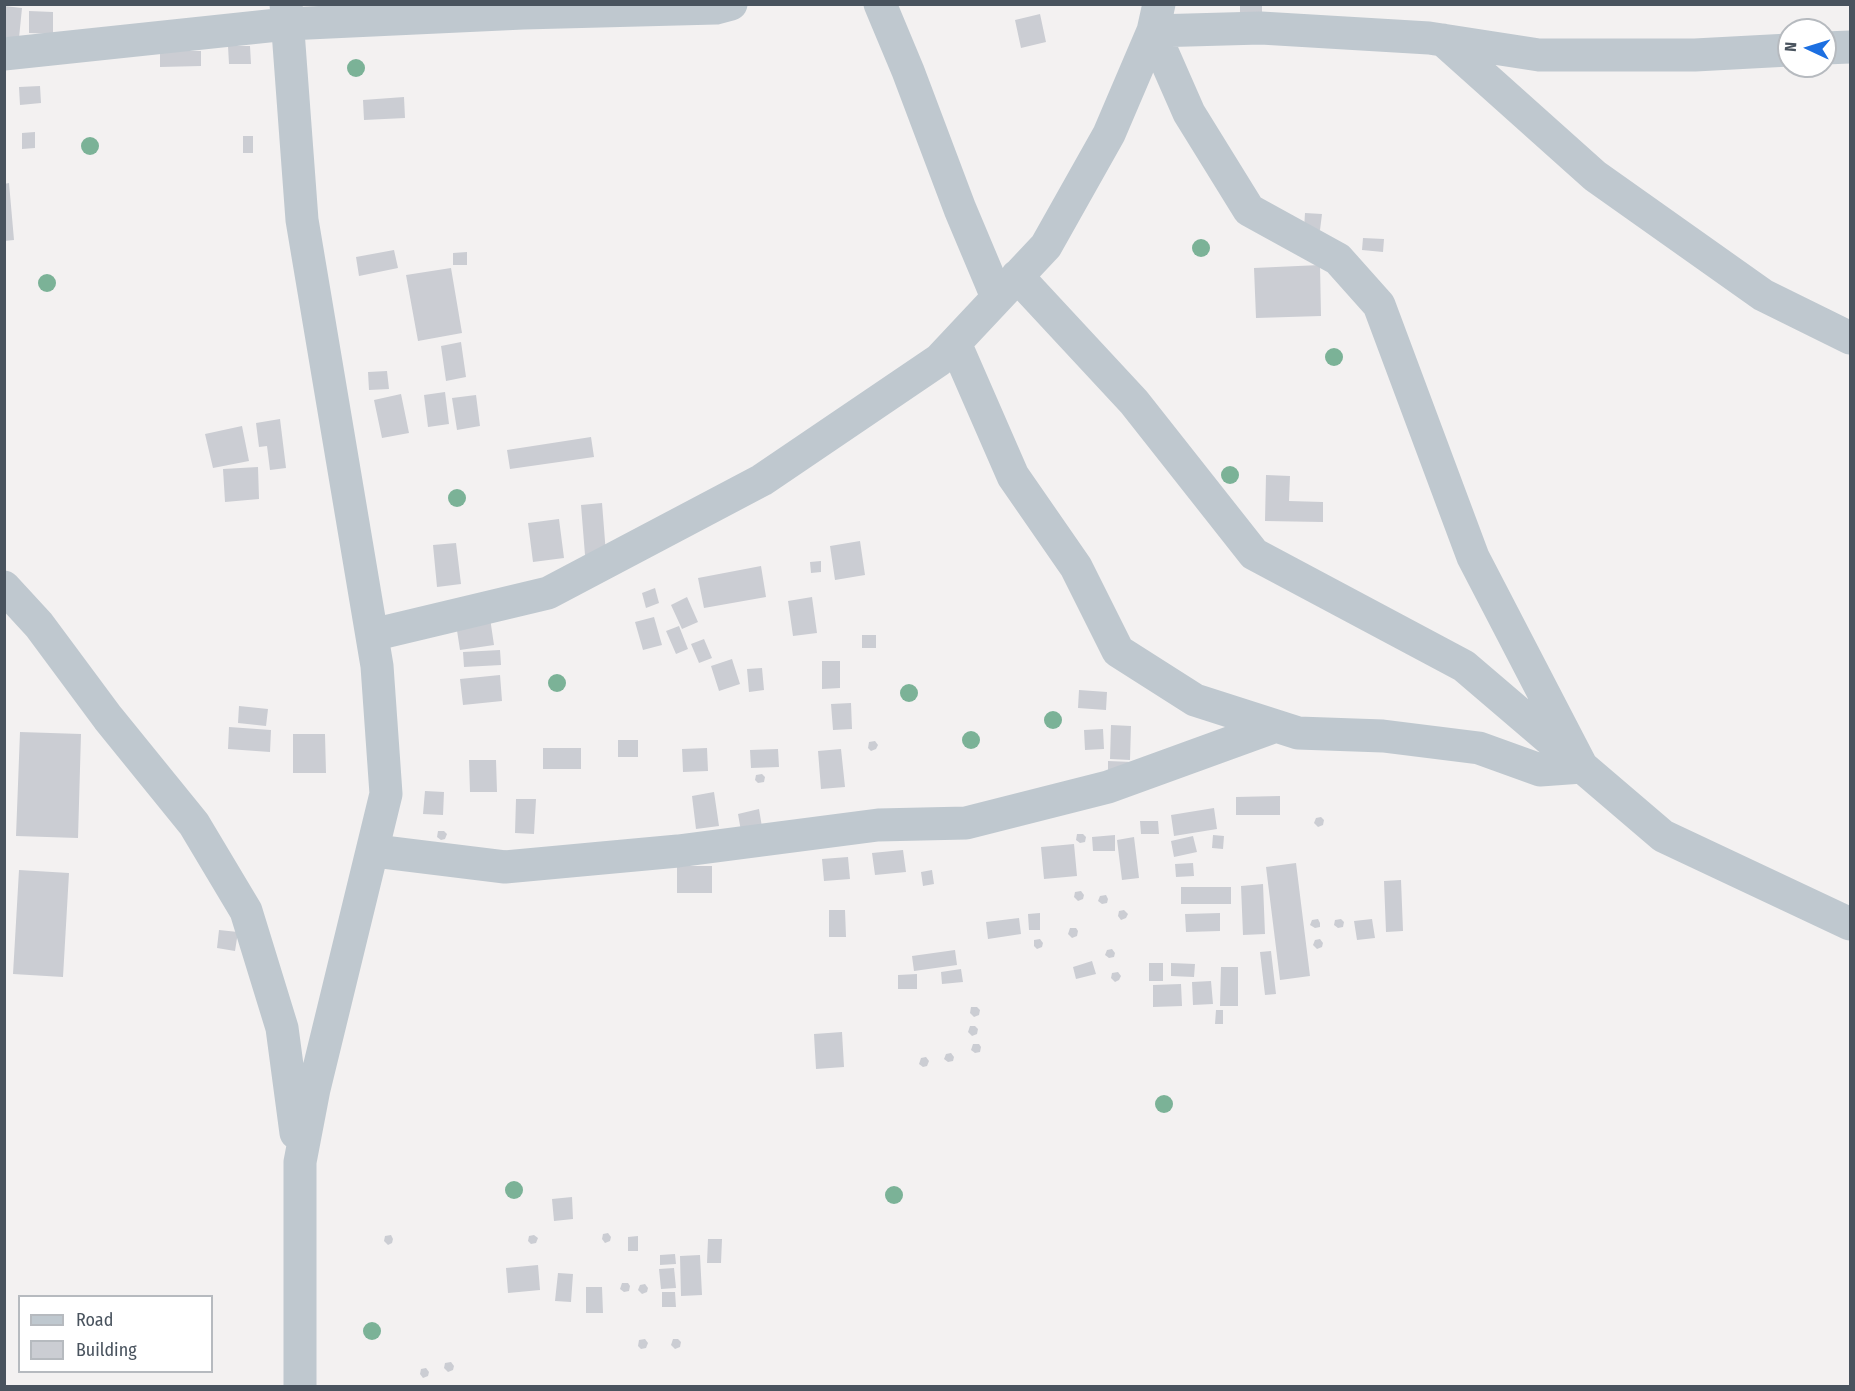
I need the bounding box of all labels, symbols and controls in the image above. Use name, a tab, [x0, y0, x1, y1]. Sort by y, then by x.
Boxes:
north arrow	[1777, 18, 1837, 78]
text: N	[1781, 41, 1800, 52]
legend	[18, 1295, 213, 1373]
text: Road	[76, 1309, 113, 1331]
text: Building	[76, 1339, 137, 1361]

